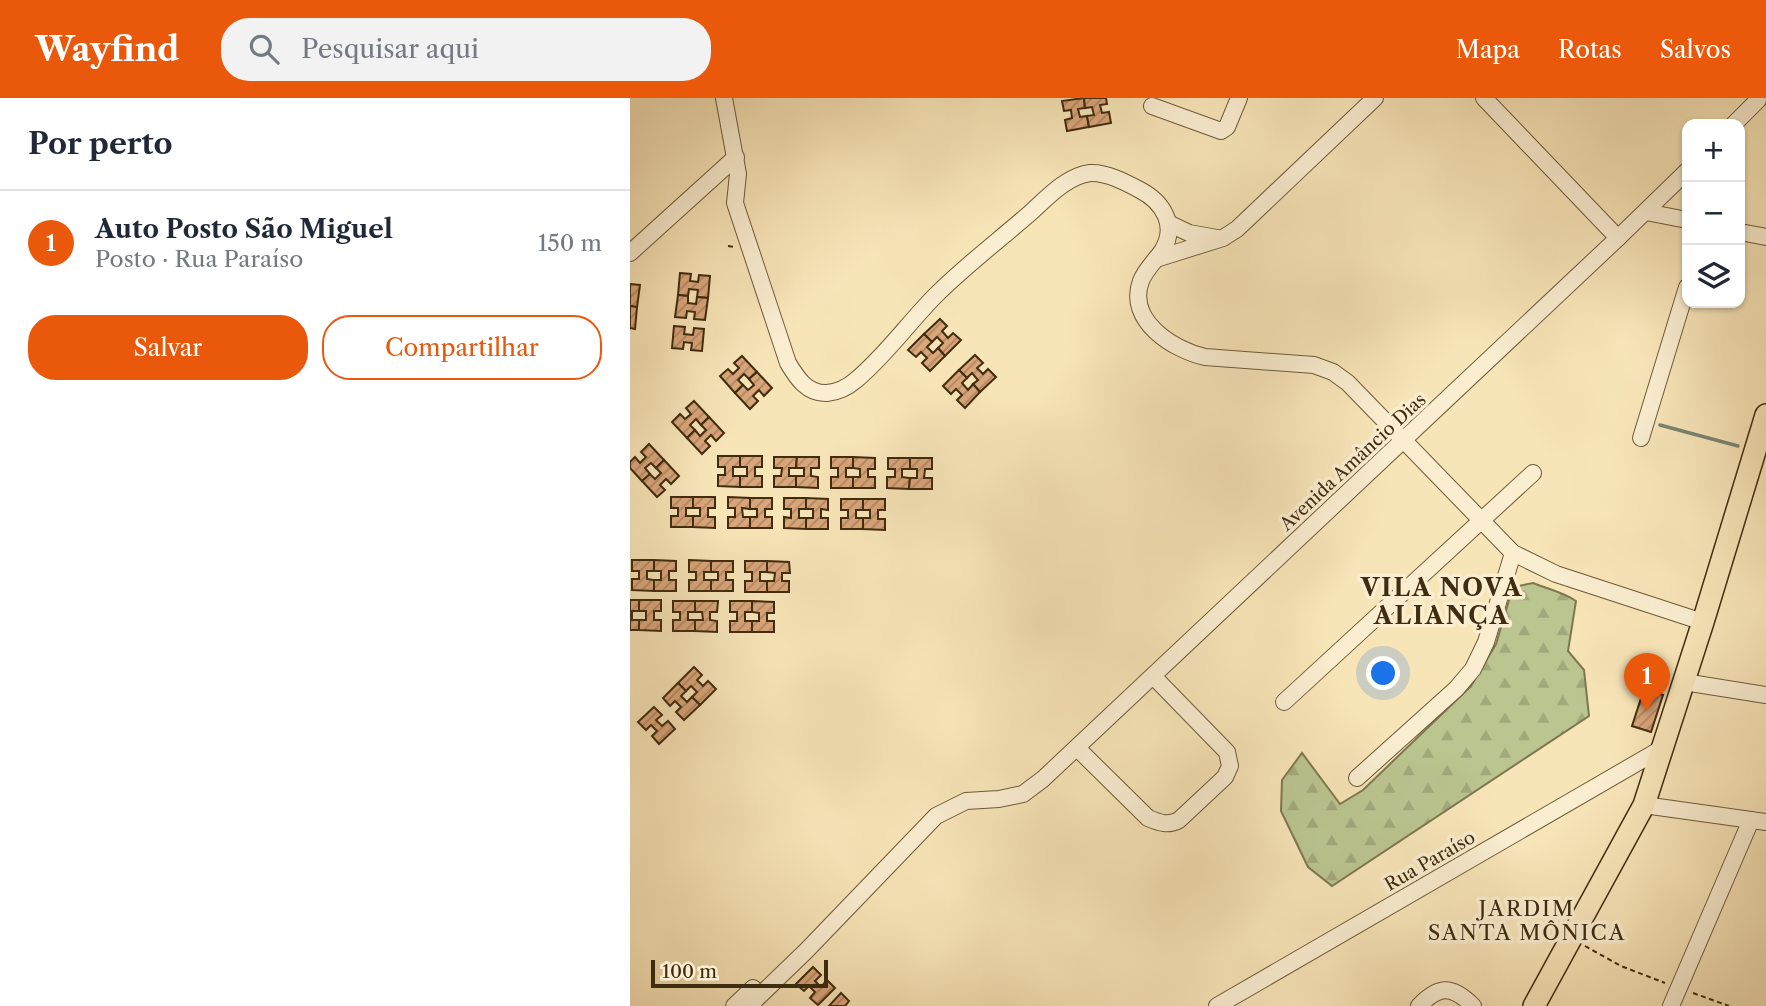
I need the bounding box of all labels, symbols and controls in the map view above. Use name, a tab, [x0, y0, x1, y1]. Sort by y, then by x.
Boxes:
search box	[221, 18, 711, 81]
text: Wayfind	[35, 29, 179, 70]
icon: search	[245, 30, 283, 68]
text: Pesquisar aqui	[301, 33, 479, 65]
text: Mapa	[1456, 35, 1520, 64]
text: Rotas	[1558, 35, 1622, 64]
text: Salvos	[1660, 35, 1731, 64]
map controls	[1682, 119, 1745, 308]
button: +	[1682, 119, 1745, 182]
text: Por perto	[28, 125, 173, 162]
button: −	[1682, 182, 1745, 245]
text: Auto Posto São Miguel	[95, 213, 393, 245]
text: 1	[46, 229, 56, 257]
text: 150 m	[538, 229, 602, 257]
text: Posto · Rua Paraíso	[95, 245, 303, 273]
button: layers	[1682, 245, 1745, 308]
button: Salvar	[28, 315, 308, 380]
button: Compartilhar	[322, 315, 602, 380]
street label: Avenida Amâncio Dias	[1275, 389, 1431, 536]
district label: VILA NOVA ALIANÇA	[1360, 573, 1523, 630]
pin: 1	[1624, 653, 1670, 711]
your location	[1366, 656, 1400, 690]
street label: Rua Paraíso	[1381, 826, 1479, 896]
district label: JARDIM SANTA MÔNICA	[1428, 896, 1626, 945]
scale bar	[651, 957, 828, 989]
text: 100 m	[662, 960, 717, 983]

